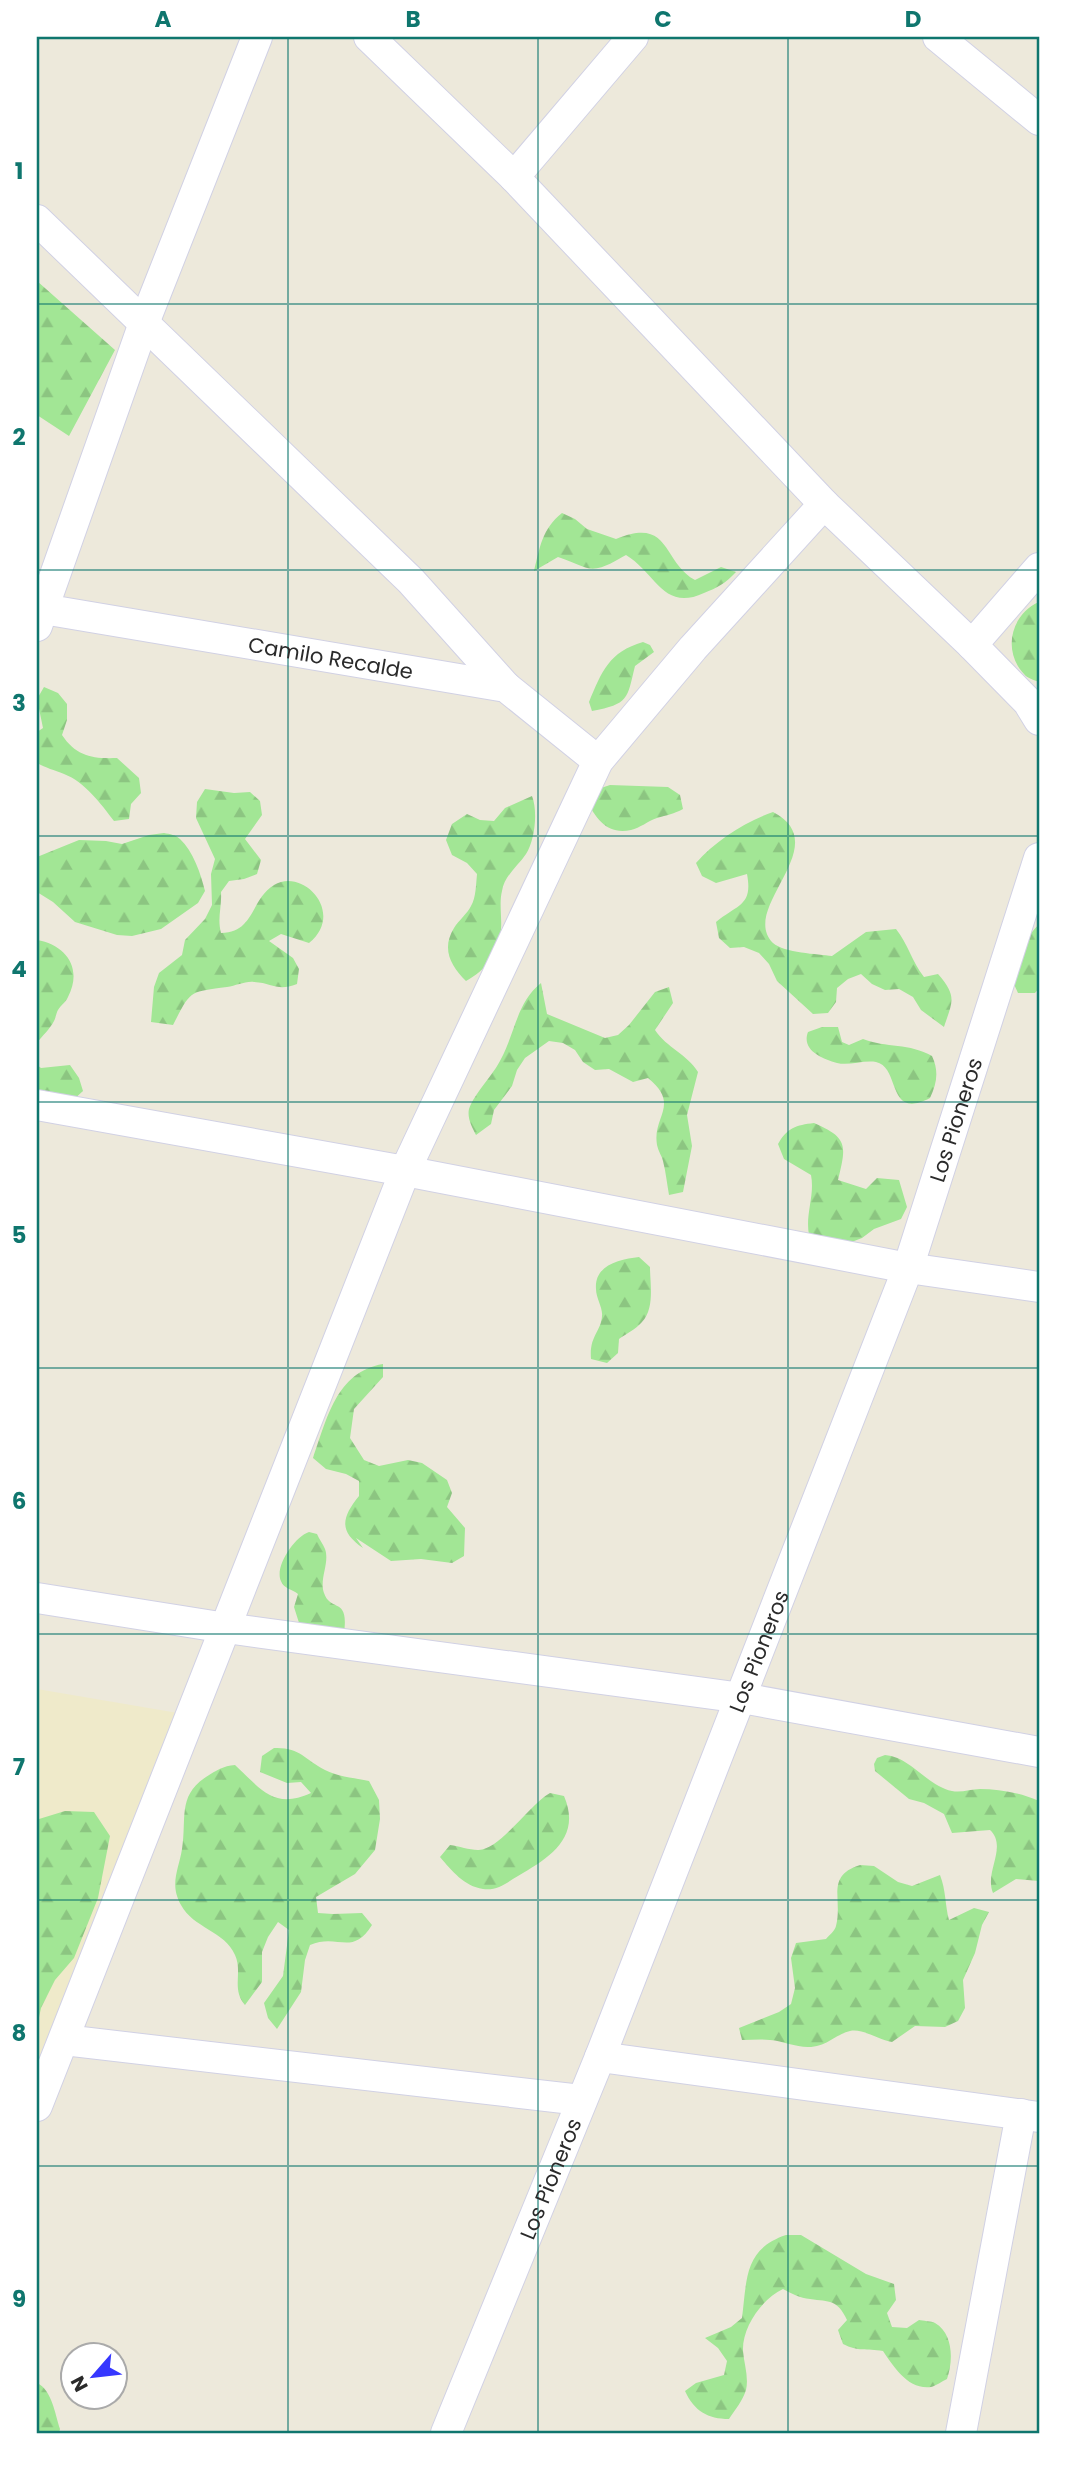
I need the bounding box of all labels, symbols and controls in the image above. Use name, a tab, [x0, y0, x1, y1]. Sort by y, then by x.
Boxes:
text: A	[155, 3, 172, 35]
text: B	[405, 3, 421, 35]
text: C	[654, 3, 672, 35]
text: D	[905, 3, 921, 35]
text: 1	[15, 155, 23, 187]
text: 2	[12, 421, 26, 453]
street label: Camilo Recalde	[246, 629, 415, 686]
text: 3	[12, 687, 26, 719]
text: 4	[11, 953, 27, 985]
street label: Los Pioneros	[922, 1054, 989, 1185]
text: 5	[12, 1219, 26, 1251]
text: 6	[12, 1485, 26, 1517]
street label: Los Pioneros	[722, 1586, 795, 1716]
text: 7	[13, 1751, 25, 1783]
text: 8	[12, 2017, 26, 2049]
street label: Los Pioneros	[512, 2113, 588, 2244]
text: 9	[12, 2283, 26, 2315]
north arrow	[60, 2340, 130, 2410]
text: N	[64, 2371, 95, 2396]

